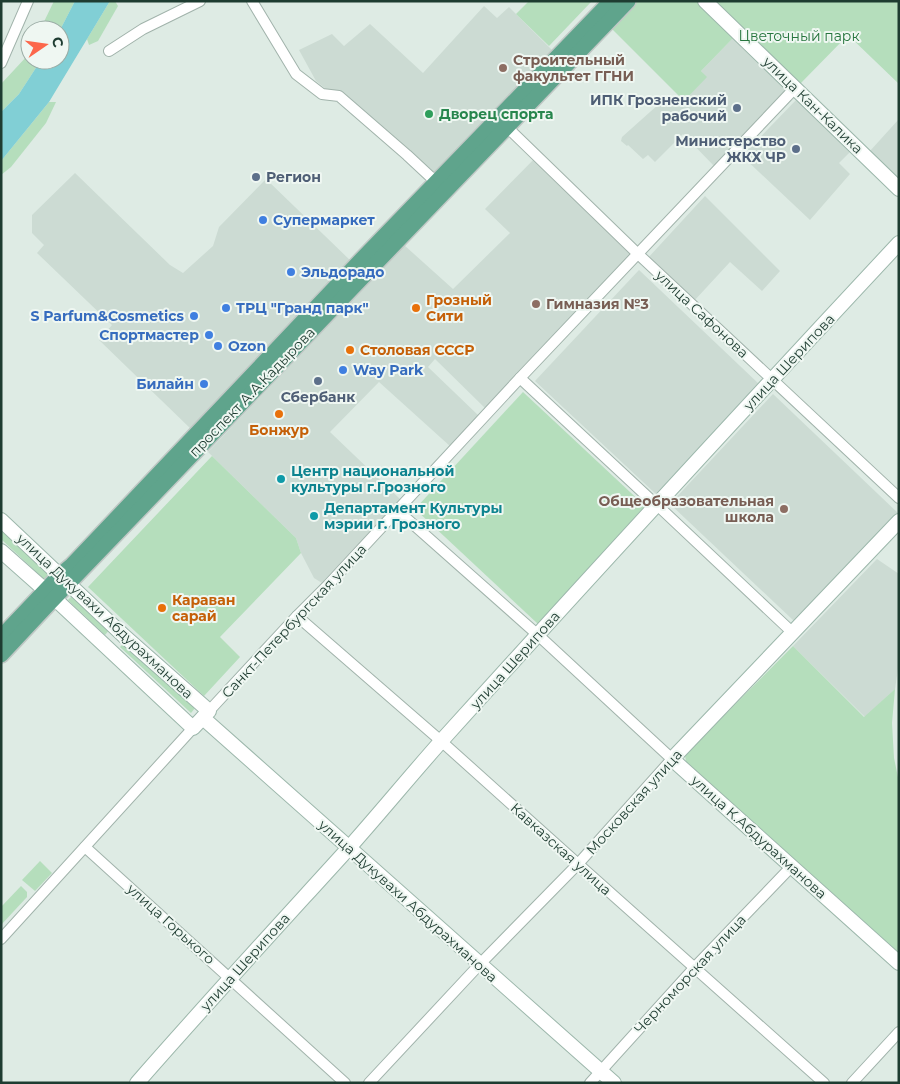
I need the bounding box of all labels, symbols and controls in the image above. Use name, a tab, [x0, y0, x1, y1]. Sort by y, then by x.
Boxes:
north arrow	[20, 20, 70, 70]
park label: Цветочный парк	[738, 27, 860, 45]
text: С	[48, 35, 68, 49]
place label: Строительный факультет ГГНИ	[513, 51, 634, 85]
street label: улица Кан-Калика	[758, 52, 867, 157]
marker: Строительный факультет ГГНИ	[497, 62, 509, 74]
place label: ИПК Грозненский рабочий	[590, 91, 727, 125]
marker: ИПК Грозненский рабочий	[731, 102, 743, 114]
place label: Дворец спорта	[439, 105, 553, 123]
marker: Дворец спорта	[423, 108, 435, 120]
place label: Министерство ЖКХ ЧР	[675, 132, 786, 166]
marker: Министерство ЖКХ ЧР	[790, 143, 802, 155]
place label: Регион	[266, 168, 321, 186]
marker: Регион	[250, 171, 262, 183]
place label: Супермаркет	[273, 211, 375, 229]
marker: Супермаркет	[257, 214, 269, 226]
place label: Эльдорадо	[301, 263, 384, 281]
marker: Эльдорадо	[285, 266, 297, 278]
street label: улица Сафонова	[651, 266, 752, 362]
place label: Грозный Сити	[426, 291, 492, 325]
place label: Гимназия №3	[546, 295, 649, 313]
marker: Гимназия №3	[530, 298, 542, 310]
place label: ТРЦ "Гранд парк"	[236, 299, 369, 317]
marker: ТРЦ "Гранд парк"	[220, 302, 232, 314]
marker: Грозный Сити	[410, 302, 422, 314]
place label: S Parfum&Cosmetics	[30, 307, 185, 325]
marker: S Parfum&Cosmetics	[188, 310, 200, 322]
street label: улица Шерипова	[739, 310, 838, 415]
street label: проспект А.А.Кадырова	[185, 323, 319, 461]
place label: Спортмастер	[99, 326, 199, 344]
marker: Спортмастер	[203, 329, 215, 341]
place label: Ozon	[228, 337, 266, 355]
marker: Ozon	[212, 340, 224, 352]
place label: Столовая СССР	[360, 341, 474, 359]
marker: Столовая СССР	[344, 344, 356, 356]
place label: Way Park	[353, 361, 424, 379]
marker: Way Park	[337, 364, 349, 376]
place label: Билайн	[136, 375, 194, 393]
marker: Сбербанк	[312, 375, 324, 387]
marker: Билайн	[198, 378, 210, 390]
place label: Сбербанк	[281, 388, 355, 406]
marker: Бонжур	[273, 408, 285, 420]
place label: Бонжур	[249, 421, 309, 439]
place label: Центр национальной культуры г.Грозного	[291, 462, 454, 496]
marker: Центр национальной культуры г.Грозного	[275, 473, 287, 485]
place label: Общеобразовательная школа	[599, 492, 774, 526]
place label: Департамент Культуры мэрии г. Грозного	[324, 499, 502, 533]
marker: Общеобразовательная школа	[778, 503, 790, 515]
marker: Департамент Культуры мэрии г. Грозного	[308, 510, 320, 522]
street label: улица Дукувахи Абдурахманова	[12, 529, 197, 703]
street label: Санкт-Петербургская улица	[218, 540, 370, 702]
place label: Караван сарай	[172, 591, 235, 625]
marker: Караван сарай	[156, 602, 168, 614]
street label: улица Шерипова	[466, 607, 564, 713]
street label: Московская улица	[582, 746, 686, 858]
street label: улица К.Абдурахманова	[687, 771, 831, 903]
street label: Кавказская улица	[507, 799, 615, 899]
street label: улица Дукувахи Абдурахманова	[314, 815, 501, 986]
street label: улица Горького	[123, 879, 219, 968]
street label: улица Шерипова	[196, 909, 294, 1015]
street label: Черноморская улица	[630, 911, 750, 1037]

